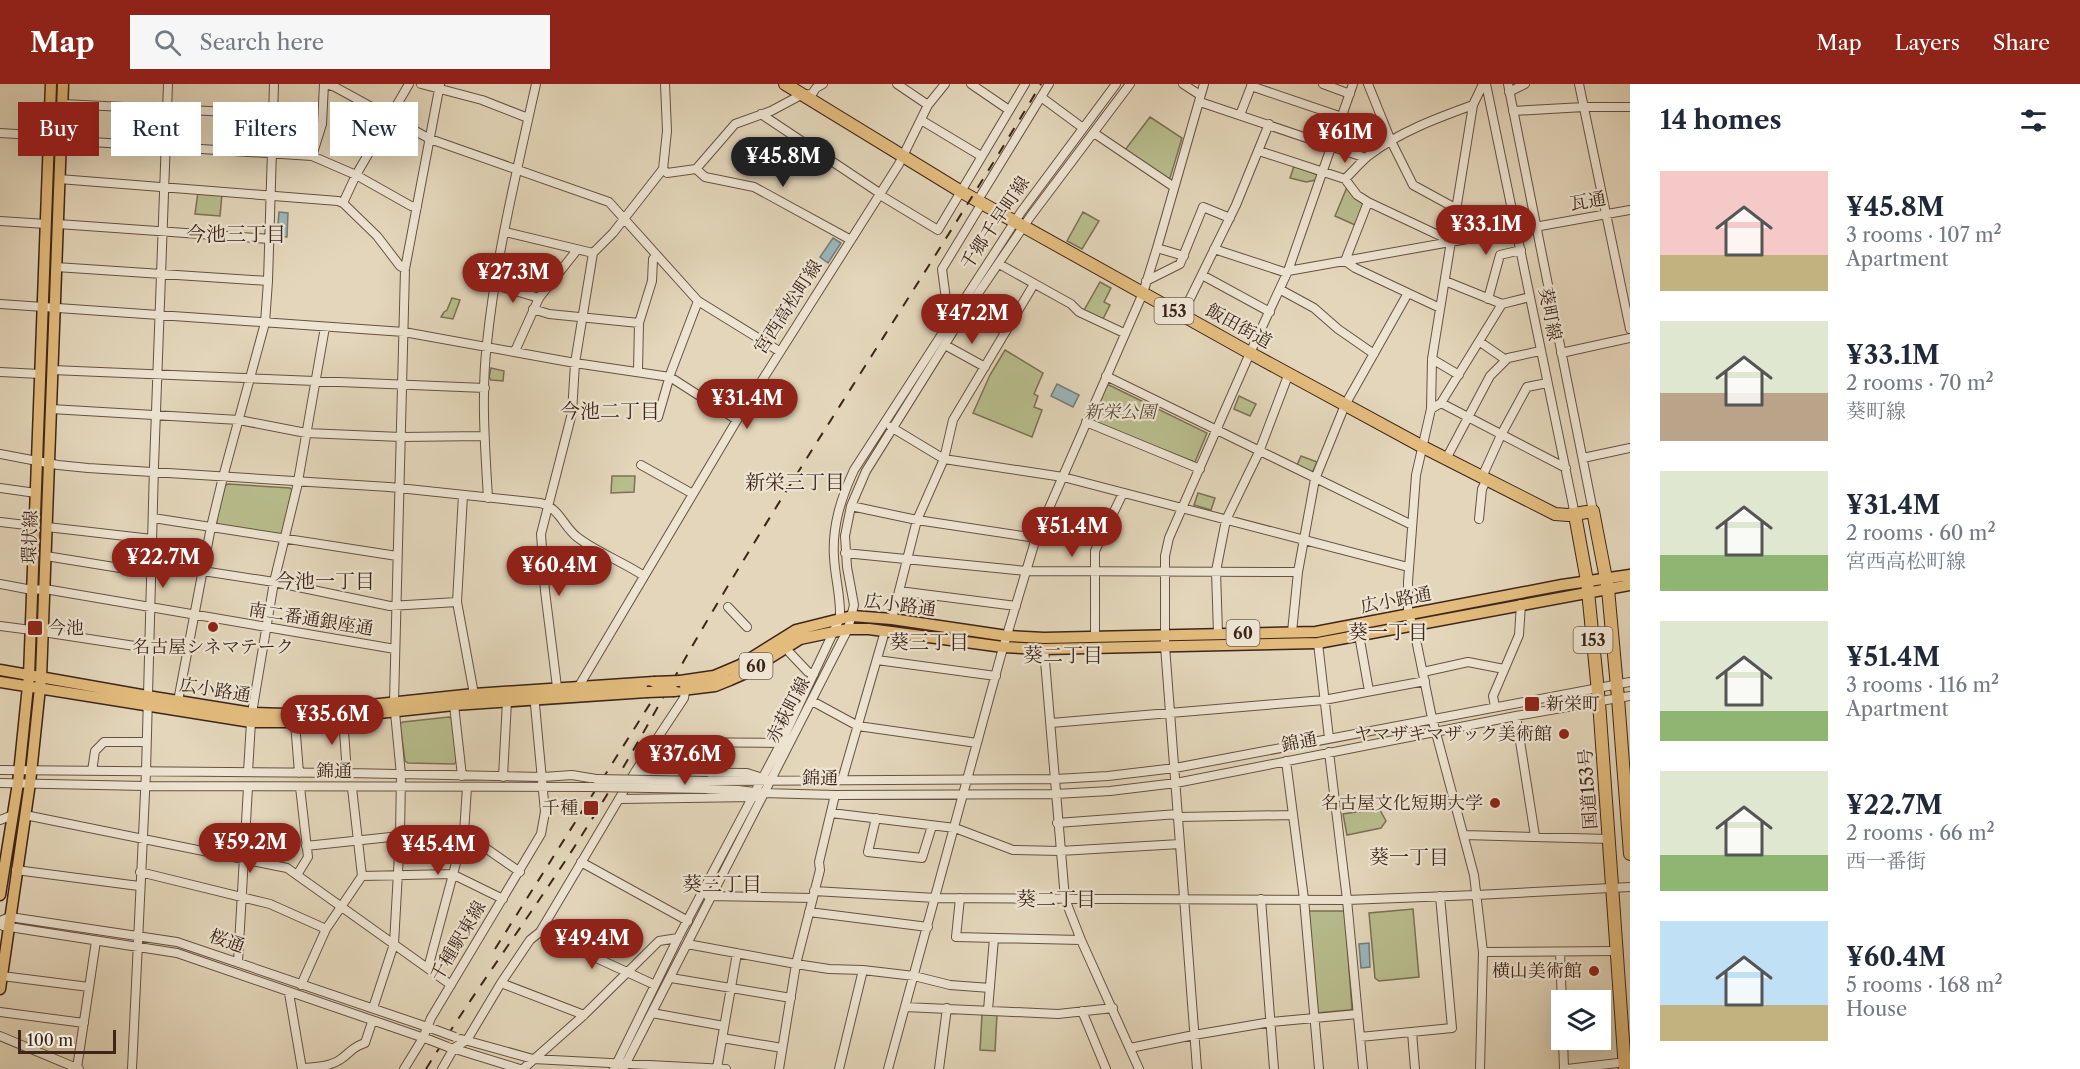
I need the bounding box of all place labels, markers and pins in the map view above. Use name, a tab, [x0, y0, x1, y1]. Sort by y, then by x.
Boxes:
pin: ¥61M	[1309, 113, 1381, 164]
pin: ¥45.8M	[734, 137, 832, 188]
pin: ¥33.1M	[1437, 205, 1535, 256]
pin: ¥27.3M	[464, 253, 562, 304]
pin: ¥47.2M	[923, 294, 1021, 345]
pin: ¥31.4M	[698, 379, 796, 430]
pin: ¥51.4M	[1023, 507, 1121, 558]
pin: ¥22.7M	[114, 538, 212, 589]
pin: ¥60.4M	[510, 546, 608, 597]
place label: 今池	[48, 617, 84, 639]
marker: 今池	[26, 619, 44, 637]
marker: 名古屋シネマテーク	[206, 620, 220, 634]
place label: 名古屋シネマテーク	[132, 636, 294, 658]
place label: 新栄町	[1546, 693, 1600, 715]
pin: ¥35.6M	[283, 695, 381, 746]
marker: 新栄町	[1523, 695, 1541, 713]
place label: ヤマザキマザック美術館	[1354, 723, 1552, 745]
marker: ヤマザキマザック美術館	[1557, 727, 1571, 741]
pin: ¥37.6M	[636, 735, 734, 786]
place label: 名古屋文化短期大学	[1321, 792, 1483, 814]
marker: 名古屋文化短期大学	[1488, 796, 1502, 810]
place label: 千種	[542, 797, 578, 819]
marker: 千種	[582, 799, 600, 817]
pin: ¥59.2M	[201, 823, 299, 874]
pin: ¥45.4M	[389, 825, 487, 876]
pin: ¥49.4M	[543, 919, 641, 970]
place label: 横山美術館	[1492, 960, 1582, 982]
marker: 横山美術館	[1587, 964, 1601, 978]

